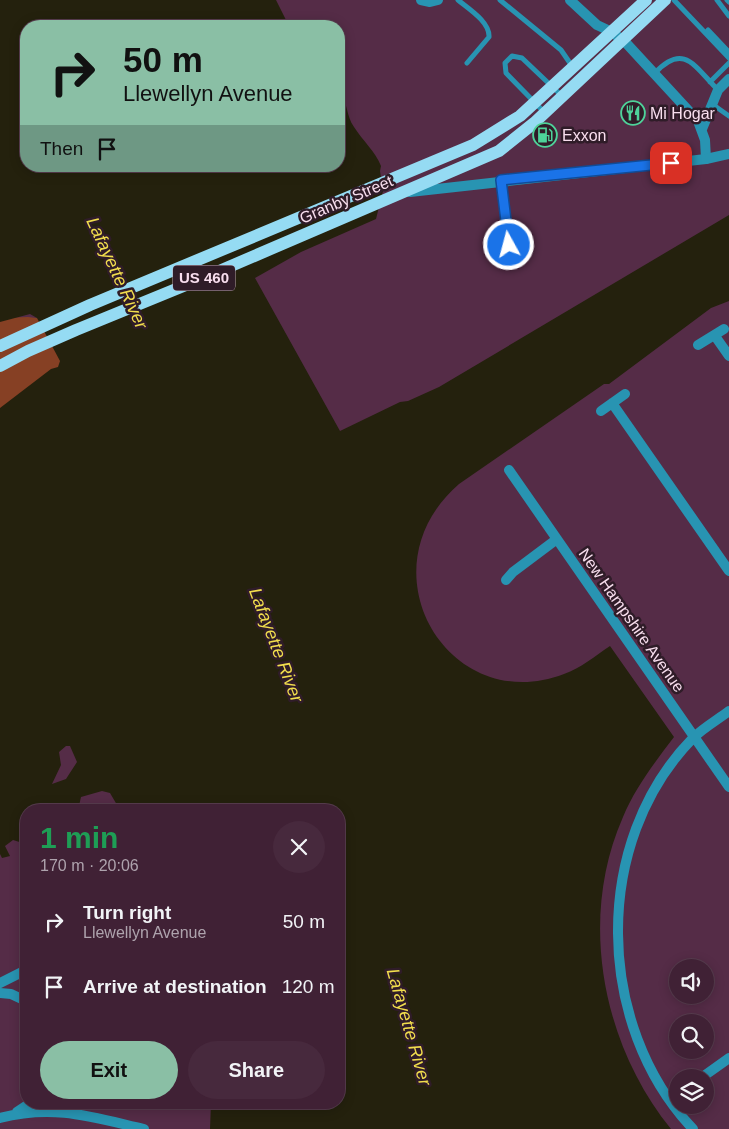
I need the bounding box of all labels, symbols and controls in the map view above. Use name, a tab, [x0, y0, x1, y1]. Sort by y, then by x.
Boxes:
icon: right	[40, 40, 105, 105]
text: 50 m	[123, 40, 203, 79]
text: Llewellyn Avenue	[123, 81, 293, 106]
restaurant icon: Mi Hogar	[620, 100, 646, 126]
place label: Mi Hogar	[650, 105, 716, 122]
fuel station icon: Exxon	[532, 122, 558, 148]
place label: Exxon	[562, 127, 606, 144]
icon: arrive	[93, 135, 121, 163]
text: Then	[40, 138, 83, 159]
pin	[650, 142, 692, 184]
icon: arrive	[657, 149, 685, 177]
street label: Granby Street	[297, 172, 396, 227]
water label: Lafayette River	[82, 214, 152, 333]
position arrow	[482, 218, 534, 270]
road number: US 460	[173, 266, 235, 290]
street label: New Hampshire Avenue	[575, 545, 688, 695]
water label: Lafayette River	[245, 585, 307, 706]
text: 1 min	[40, 821, 118, 854]
button: close	[273, 821, 325, 873]
text: 170 m · 20:06	[40, 857, 139, 874]
text: Turn right	[83, 902, 171, 923]
icon: right	[40, 908, 68, 936]
text: 50 m	[283, 911, 325, 932]
text: Llewellyn Avenue	[83, 924, 206, 941]
map controls	[669, 959, 714, 1114]
button: sound	[669, 959, 714, 1004]
water label: Lafayette River	[383, 966, 436, 1089]
icon: arrive	[40, 973, 68, 1001]
text: Arrive at destination	[83, 976, 267, 997]
text: 120 m	[282, 976, 335, 997]
button: search	[669, 1014, 714, 1059]
button: Exit	[40, 1041, 178, 1099]
button: Share	[188, 1041, 325, 1099]
button: layers	[669, 1069, 714, 1114]

